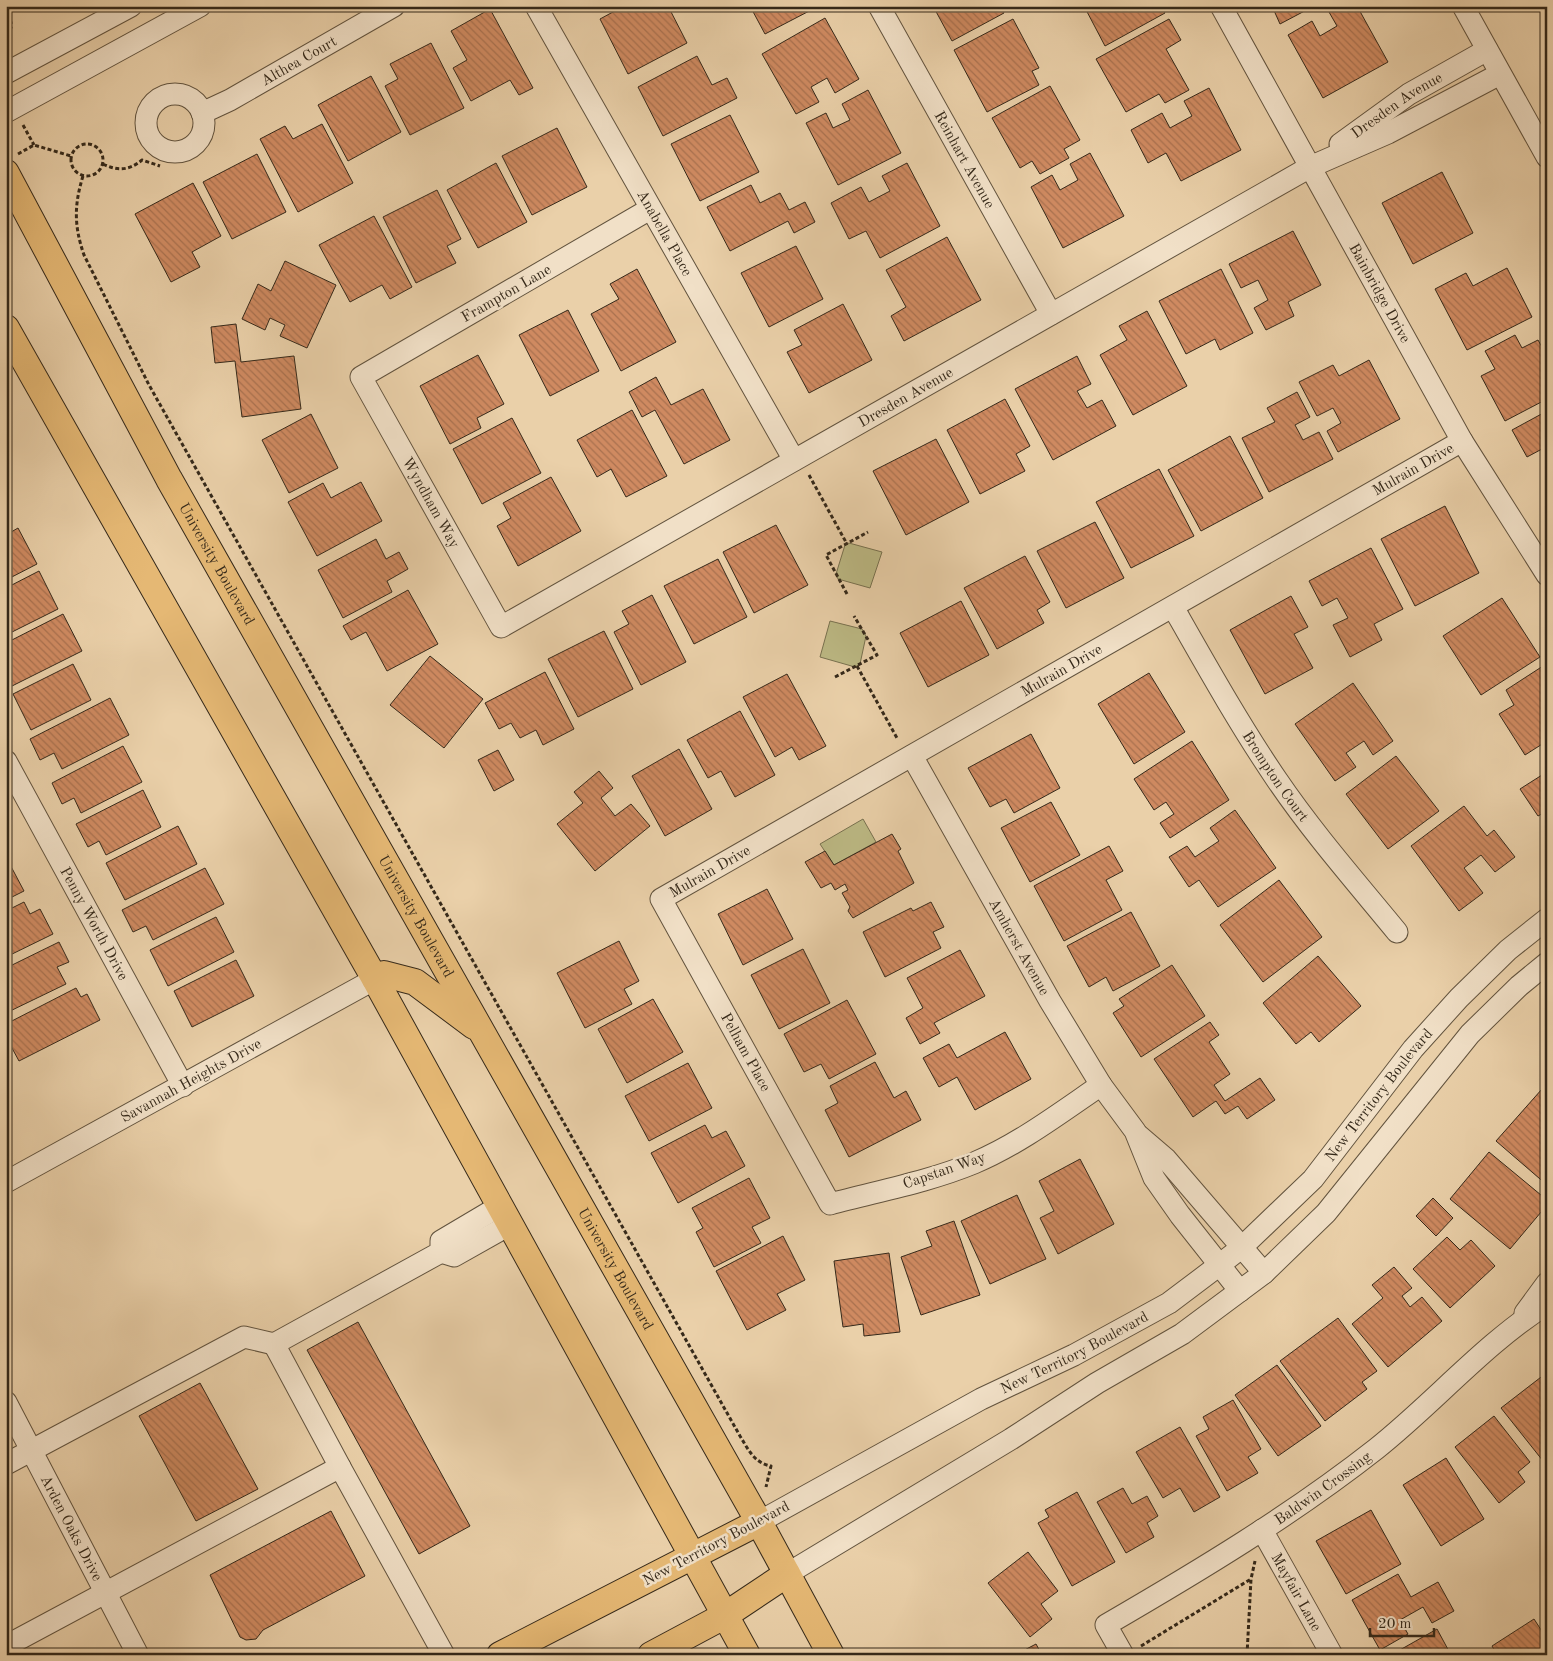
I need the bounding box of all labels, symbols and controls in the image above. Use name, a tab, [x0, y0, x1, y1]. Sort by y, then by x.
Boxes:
street label: Althea Court	[259, 34, 340, 89]
street label: Dresden Avenue	[1349, 71, 1446, 142]
street label: Reinhart Avenue	[930, 109, 997, 212]
street label: Anabella Place	[633, 188, 694, 279]
street label: Bainbridge Drive	[1345, 241, 1412, 346]
street label: Frampton Lane	[459, 263, 554, 326]
street label: Dresden Avenue	[856, 366, 956, 431]
street label: Mulrain Drive	[1371, 441, 1457, 499]
street label: Wyndham Way	[399, 455, 461, 551]
street label: University Boulevard	[175, 501, 256, 628]
street label: Mulrain Drive	[1019, 642, 1105, 700]
street label: Brompton Court	[1239, 729, 1310, 825]
street label: Mulrain Drive	[667, 843, 754, 901]
street label: University Boulevard	[375, 853, 456, 981]
street label: Penny Worth Drive	[56, 865, 130, 983]
street label: Amherst Avenue	[985, 897, 1051, 998]
street label: Pelham Place	[717, 1011, 772, 1095]
street label: New Territory Boulevard	[1323, 1027, 1436, 1165]
street label: Savannah Heights Drive	[119, 1037, 265, 1126]
street label: Capstan Way	[901, 1150, 988, 1193]
street label: University Boulevard	[574, 1206, 655, 1333]
street label: New Territory Boulevard	[998, 1310, 1152, 1398]
street label: Baldwin Crossing	[1273, 1450, 1375, 1528]
street label: Arden Oaks Drive	[37, 1473, 104, 1584]
street label: New Territory Boulevard	[641, 1499, 793, 1589]
street label: Mayfair Lane	[1268, 1551, 1323, 1634]
scale bar	[1370, 1606, 1434, 1638]
text: 20 m	[1378, 1617, 1412, 1632]

